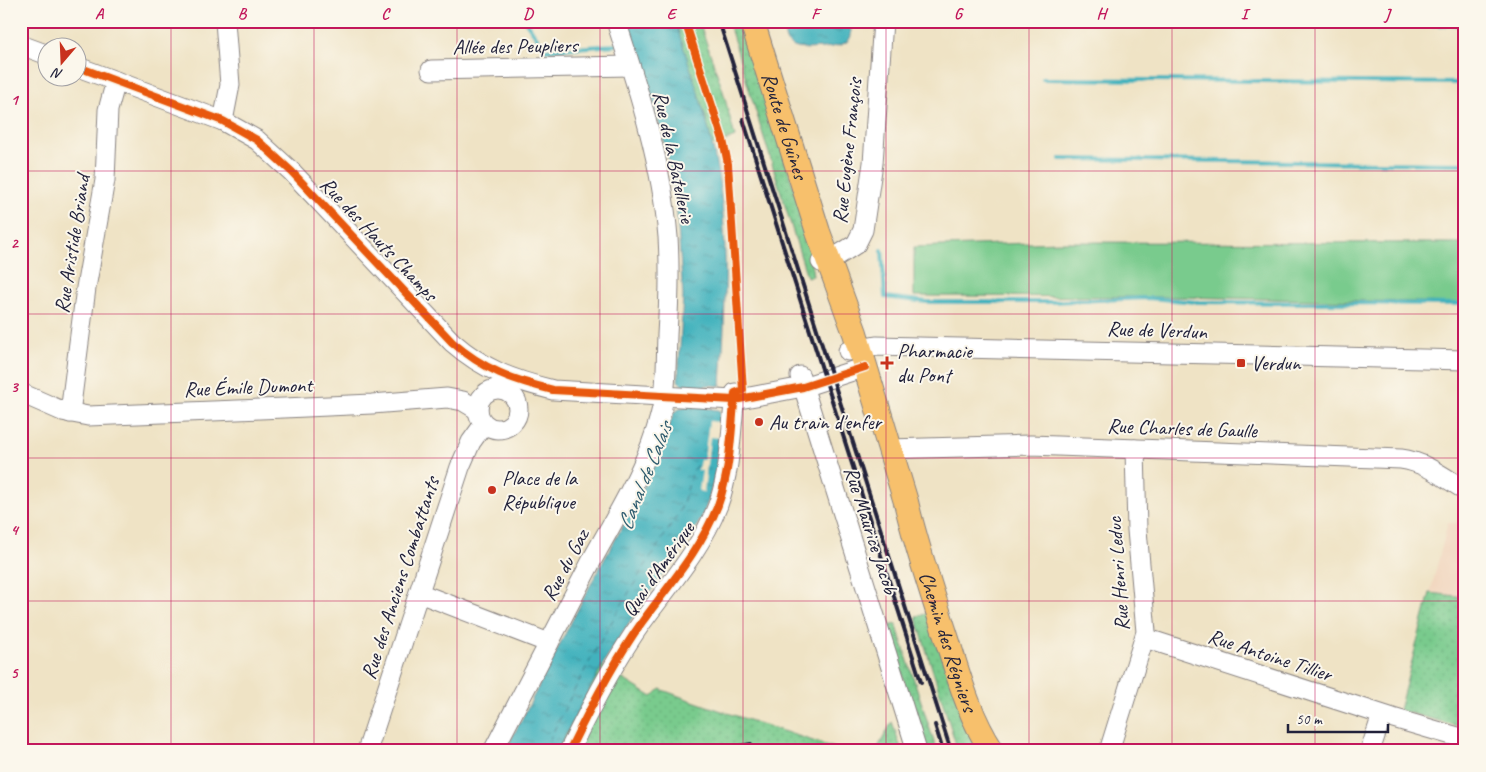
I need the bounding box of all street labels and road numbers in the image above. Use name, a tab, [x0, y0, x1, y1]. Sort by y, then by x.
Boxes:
street label: Allée des Peupliers	[452, 32, 580, 60]
street label: Route de Guînes	[756, 69, 814, 184]
street label: Rue Eugène François	[826, 75, 868, 225]
street label: Rue de la Batellerie	[647, 89, 701, 226]
street label: Rue Aristide Briand	[48, 169, 96, 315]
street label: Rue des Hauts Champs	[315, 171, 445, 308]
street label: Rue de Verdun	[1107, 315, 1208, 345]
street label: Rue Émile Dumont	[183, 372, 315, 402]
street label: Rue Charles de Gaulle	[1107, 412, 1258, 444]
street label: Rue Maurice Jacob	[838, 463, 904, 599]
street label: Rue des Anciens Combattants	[355, 472, 446, 682]
street label: Rue Henri Leduc	[1101, 515, 1135, 632]
street label: Quai d'Amérique	[616, 516, 701, 621]
street label: Rue du Gaz	[535, 523, 596, 605]
street label: Chemin des Régniers	[913, 568, 984, 717]
street label: Rue Antoine Tillier	[1205, 623, 1337, 688]

